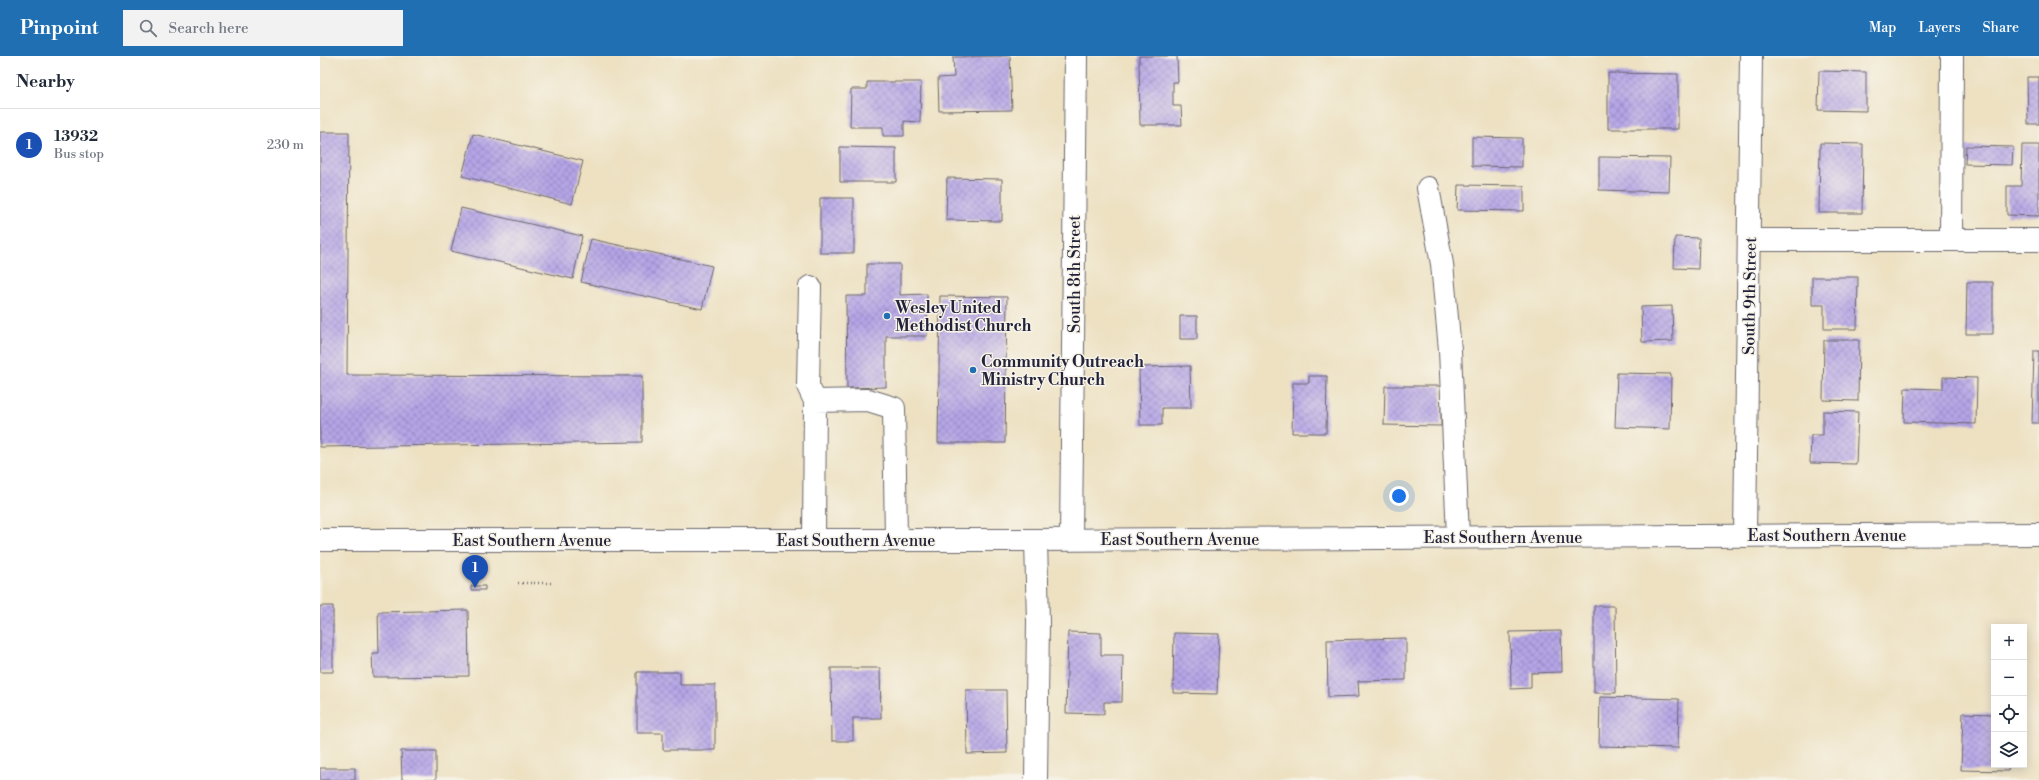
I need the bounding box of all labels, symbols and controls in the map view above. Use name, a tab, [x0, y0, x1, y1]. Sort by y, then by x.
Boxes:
search box	[123, 10, 403, 46]
text: Pinpoint	[20, 16, 99, 40]
icon: search	[137, 17, 159, 39]
text: Search here	[169, 19, 249, 38]
text: Map	[1869, 19, 1896, 37]
text: Layers	[1918, 19, 1961, 37]
text: Share	[1983, 19, 2019, 37]
text: Nearby	[16, 71, 75, 93]
text: 13932	[54, 127, 98, 146]
text: 1	[26, 137, 32, 153]
text: 230 m	[267, 137, 304, 153]
text: Bus stop	[54, 146, 104, 162]
street label: South 8th Street	[1065, 215, 1085, 333]
street label: South 9th Street	[1739, 237, 1761, 355]
place label: Wesley United Methodist Church	[894, 298, 1032, 336]
marker: Wesley United Methodist Church	[882, 311, 892, 321]
place label: Community Outreach Ministry Church	[981, 352, 1144, 390]
marker: Community Outreach Ministry Church	[968, 365, 978, 375]
your location	[1389, 486, 1409, 506]
street label: East Southern Avenue	[1748, 526, 1906, 546]
street label: East Southern Avenue	[1424, 528, 1582, 548]
street label: East Southern Avenue	[1101, 530, 1259, 550]
street label: East Southern Avenue	[453, 531, 611, 551]
street label: East Southern Avenue	[777, 531, 935, 551]
pin: 1	[462, 555, 488, 588]
map controls	[1991, 624, 2027, 768]
button: +	[1991, 624, 2027, 660]
button: −	[1991, 660, 2027, 696]
button: locate	[1991, 696, 2027, 732]
button: layers	[1991, 732, 2027, 768]

